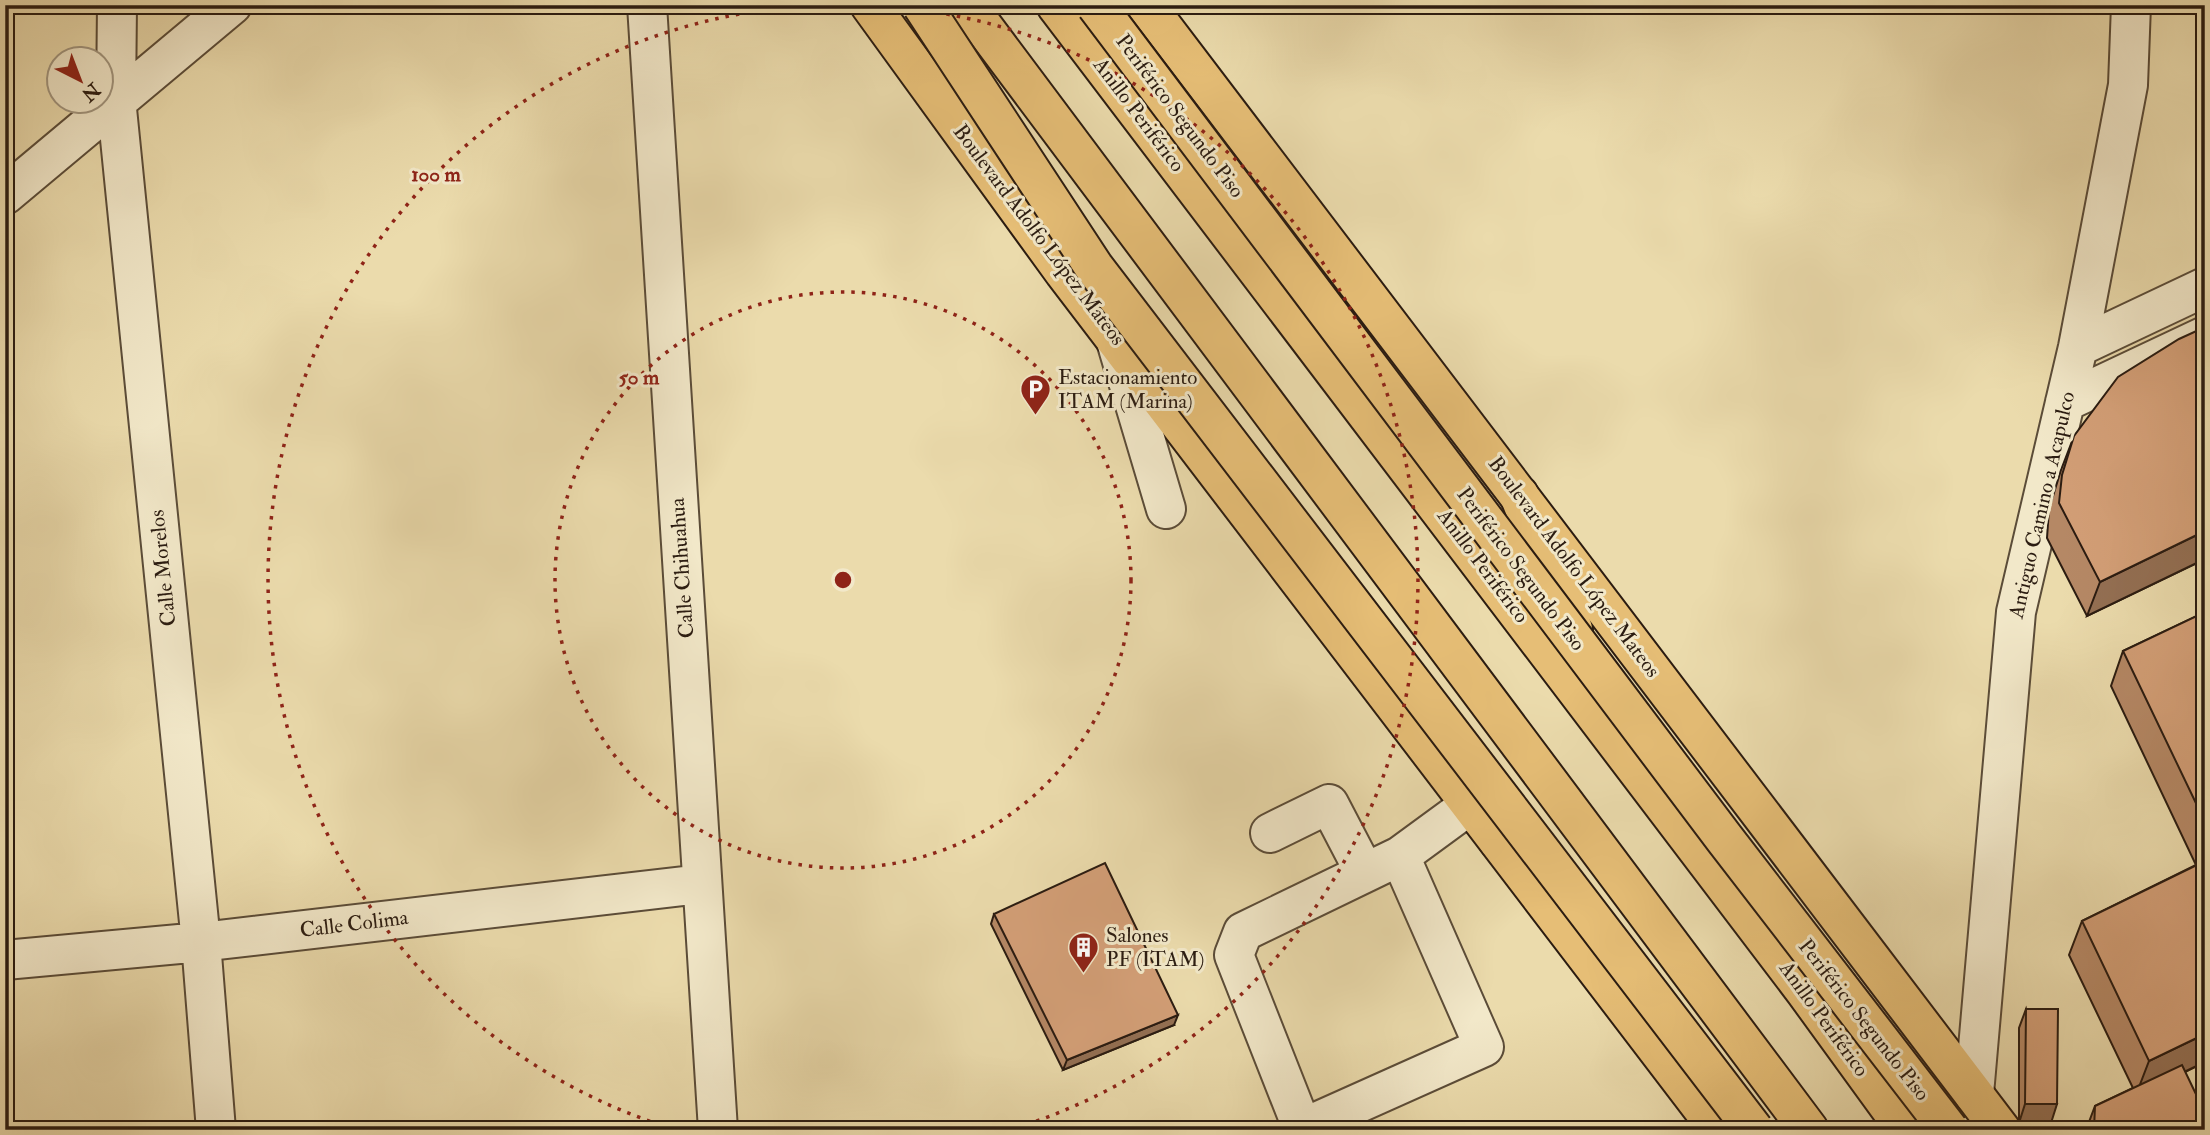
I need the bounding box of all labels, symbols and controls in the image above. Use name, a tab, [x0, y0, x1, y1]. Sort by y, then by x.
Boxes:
street label: Periférico Segundo Piso	[1110, 29, 1250, 203]
north arrow	[46, 46, 116, 116]
street label: Anillo Periférico	[1087, 52, 1191, 178]
text: N	[76, 77, 106, 107]
street label: Boulevard Adolfo López Mateos	[947, 119, 1131, 351]
text: 100 m	[411, 161, 462, 188]
text: 50 m	[619, 364, 660, 391]
place label: Estacionamiento ITAM (Marina)	[1058, 364, 1197, 415]
parking icon: Estacionamiento ITAM (Marina)	[1018, 372, 1052, 416]
street label: Antiguo Camino a Acapulco	[2003, 389, 2081, 622]
street label: Boulevard Adolfo López Mateos	[1482, 451, 1666, 683]
street label: Periférico Segundo Piso	[1451, 482, 1591, 656]
street label: Calle Chihuahua	[664, 497, 700, 639]
street label: Anillo Periférico	[1431, 503, 1535, 629]
street label: Calle Morelos	[143, 508, 183, 628]
centre of rings	[831, 568, 855, 592]
street label: Calle Colima	[298, 904, 410, 944]
place label: Salones PF (ITAM)	[1106, 922, 1204, 973]
building icon: Salones PF (ITAM)	[1066, 930, 1100, 974]
street label: Periférico Segundo Piso	[1792, 934, 1936, 1106]
street label: Anillo Periférico	[1772, 955, 1875, 1082]

